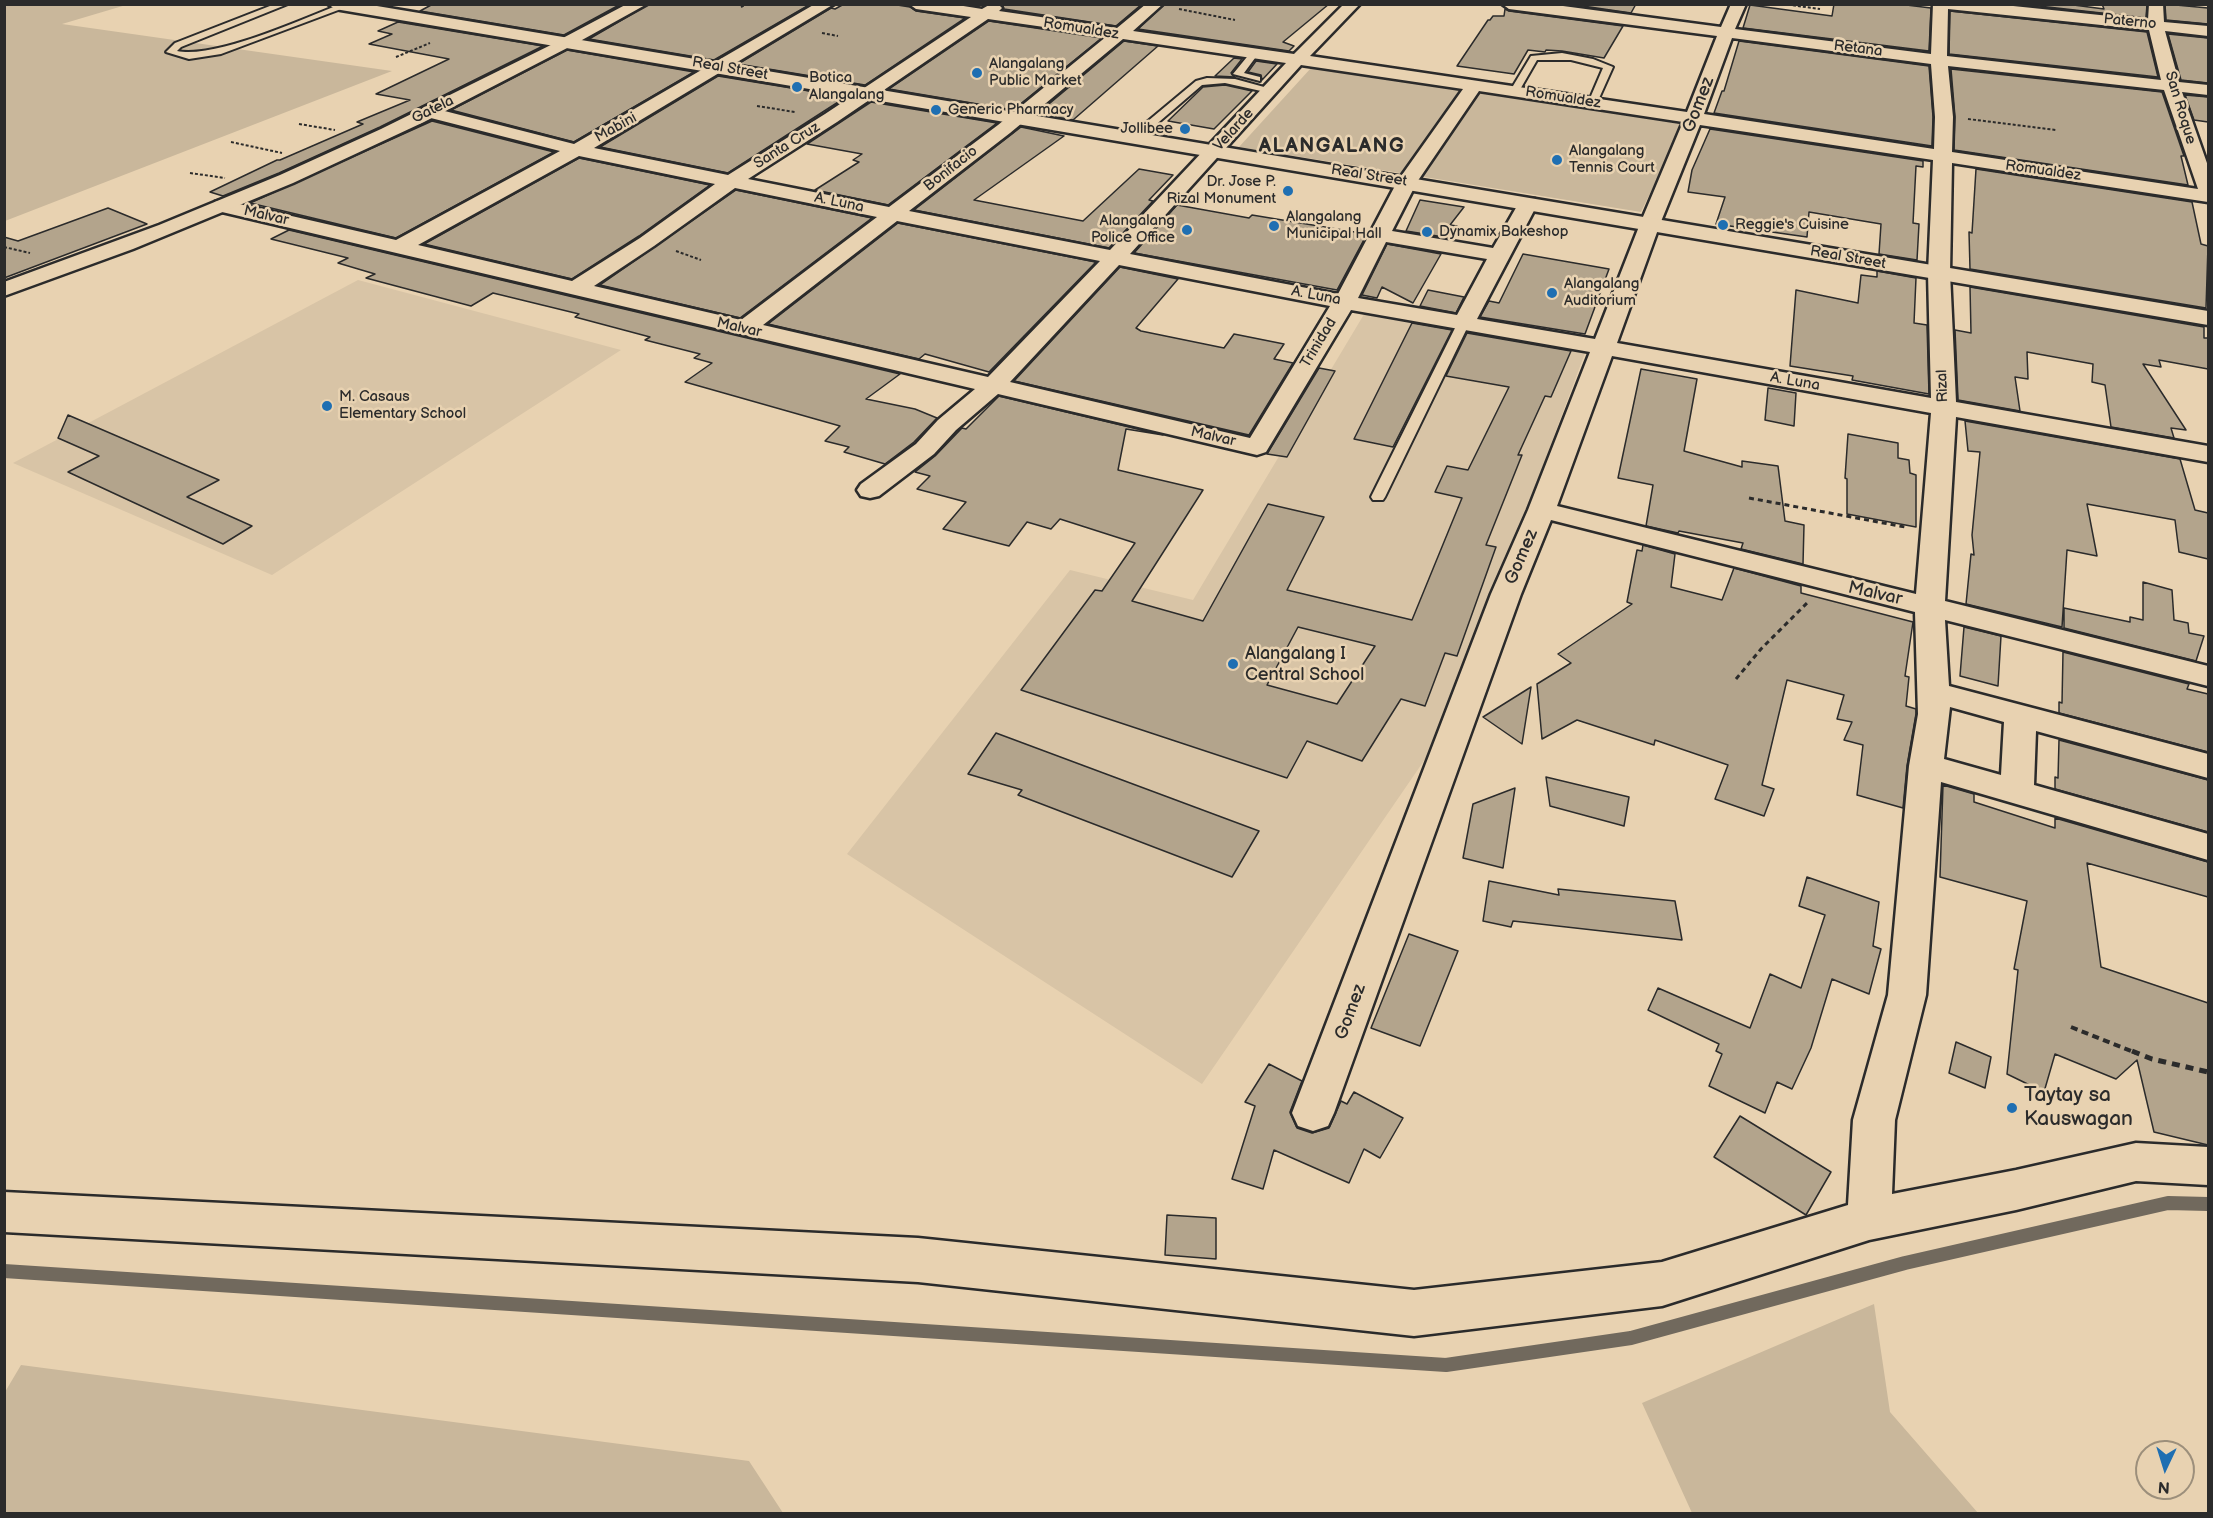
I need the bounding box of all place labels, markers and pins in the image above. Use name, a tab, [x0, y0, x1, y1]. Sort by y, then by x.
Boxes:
place label: Alangalang Public Market	[989, 55, 1082, 90]
marker: Alangalang Public Market	[970, 66, 984, 80]
place label: Botica Alangalang	[809, 69, 884, 104]
marker: Botica Alangalang	[790, 80, 804, 94]
place label: Generic Pharmacy	[948, 101, 1074, 119]
marker: Generic Pharmacy	[929, 103, 943, 117]
place label: Jollibee	[1121, 120, 1173, 138]
marker: Jollibee	[1178, 122, 1192, 136]
place label: Alangalang Tennis Court	[1569, 142, 1655, 177]
marker: Alangalang Tennis Court	[1550, 153, 1564, 167]
place label: Dr. Jose P. Rizal Monument	[1166, 173, 1276, 208]
marker: Dr. Jose P. Rizal Monument	[1281, 184, 1295, 198]
place label: Alangalang Municipal Hall	[1286, 208, 1381, 243]
place label: Alangalang Police Office	[1091, 212, 1175, 247]
place label: Reggie's Cuisine	[1735, 216, 1849, 234]
marker: Reggie's Cuisine	[1716, 218, 1730, 232]
marker: Alangalang Municipal Hall	[1267, 219, 1281, 233]
marker: Alangalang Police Office	[1180, 223, 1194, 237]
place label: Dynamix Bakeshop	[1439, 223, 1568, 241]
marker: Dynamix Bakeshop	[1420, 225, 1434, 239]
place label: Alangalang Auditorium	[1564, 275, 1639, 310]
marker: Alangalang Auditorium	[1545, 286, 1559, 300]
place label: M. Casaus Elementary School	[339, 388, 466, 423]
marker: M. Casaus Elementary School	[320, 399, 334, 413]
place label: Alangalang I Central School	[1245, 643, 1364, 686]
marker: Alangalang I Central School	[1226, 657, 1240, 671]
place label: Taytay sa Kauswagan	[2024, 1083, 2133, 1133]
marker: Taytay sa Kauswagan	[2005, 1101, 2019, 1115]

